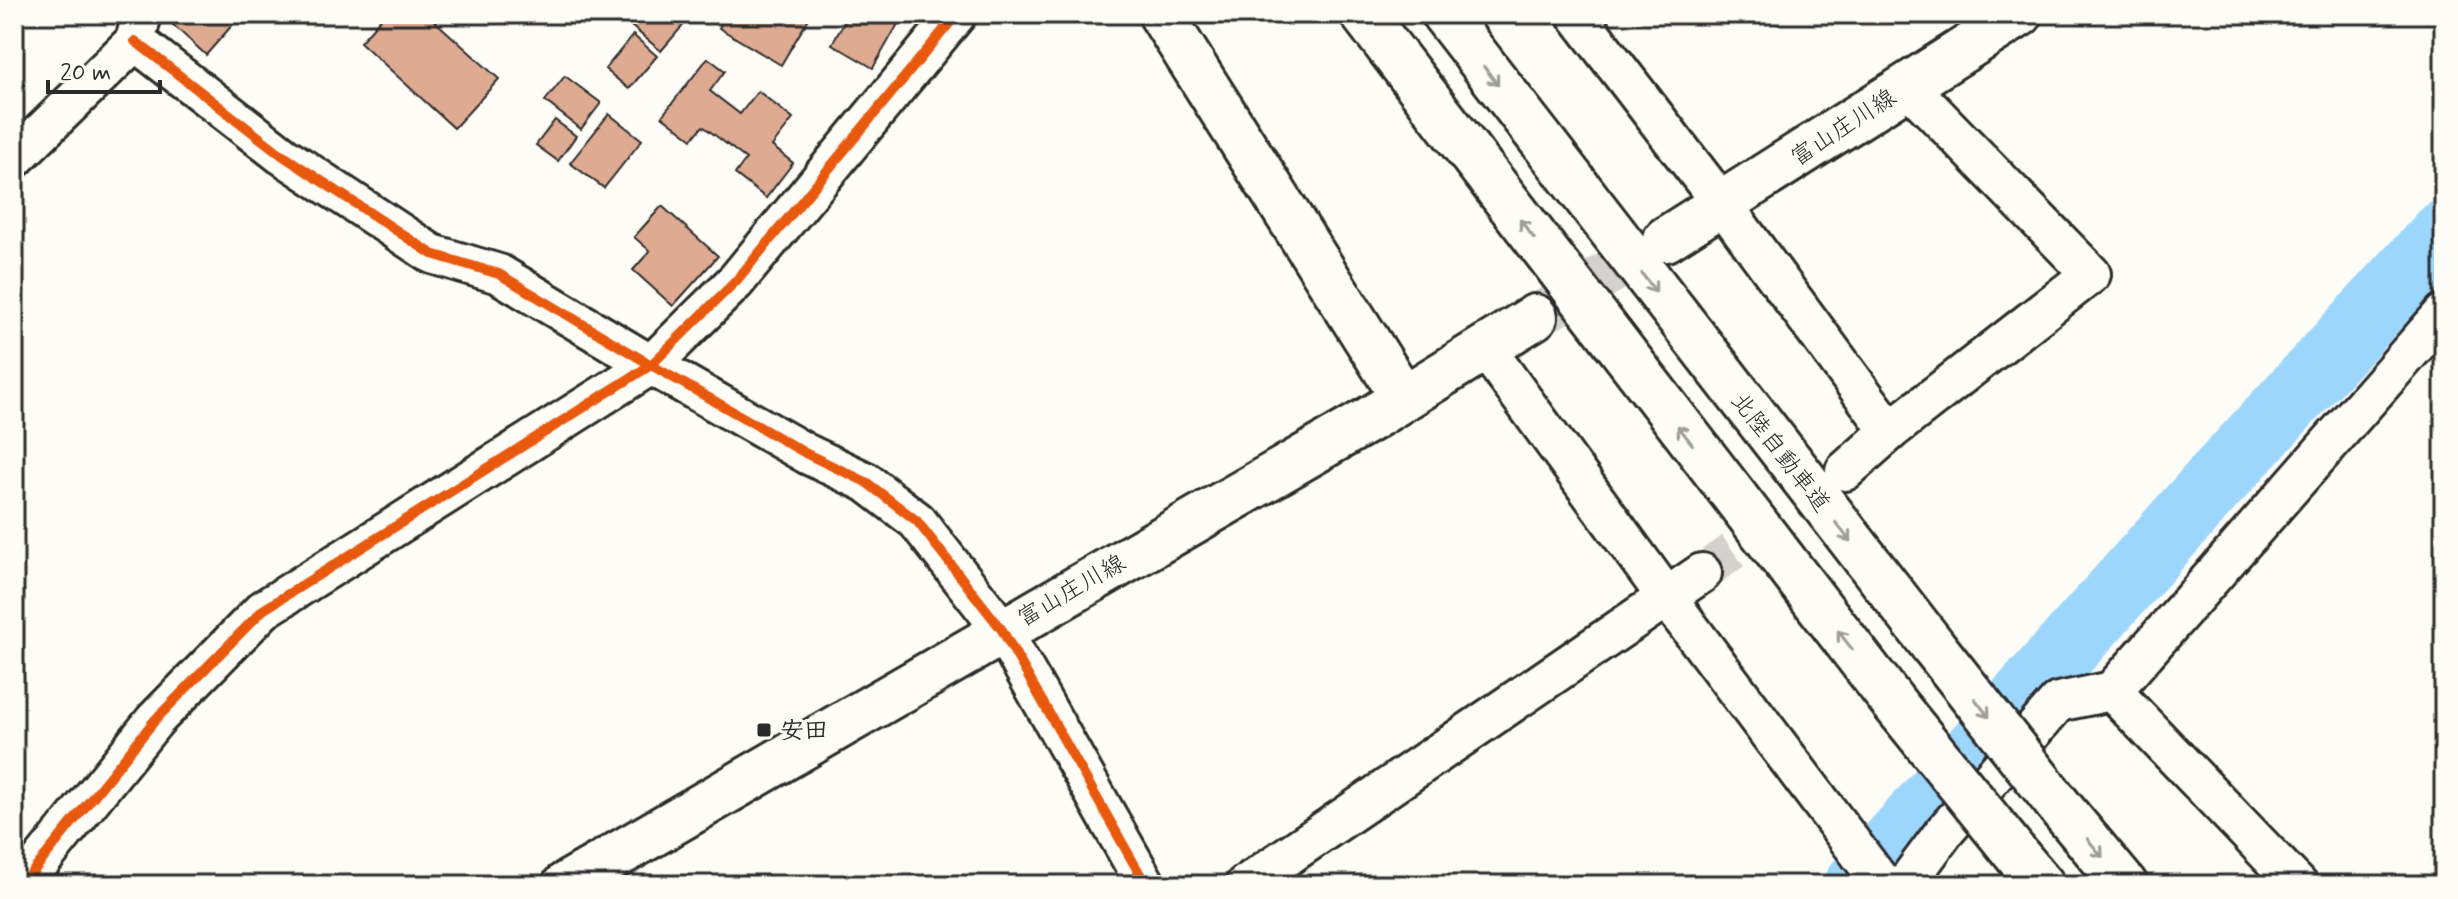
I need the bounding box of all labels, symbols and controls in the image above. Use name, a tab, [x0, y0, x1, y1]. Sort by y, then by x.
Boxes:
scale bar	[48, 44, 160, 94]
text: 20 m	[60, 58, 111, 89]
one-way arrow	[1483, 65, 1500, 86]
street label: 富山庄川線	[1785, 83, 1903, 174]
one-way arrow	[1518, 219, 1535, 240]
one-way arrow	[1640, 272, 1657, 293]
street label: 北陸自動車道	[1723, 387, 1836, 519]
one-way arrow	[1677, 425, 1694, 446]
one-way arrow	[1835, 521, 1852, 542]
street label: 富山庄川線	[1012, 548, 1131, 635]
one-way arrow	[1837, 630, 1854, 651]
one-way arrow	[1973, 697, 1991, 718]
place label: 安田	[780, 716, 828, 747]
marker: 安田	[755, 721, 773, 739]
one-way arrow	[2086, 838, 2104, 858]

